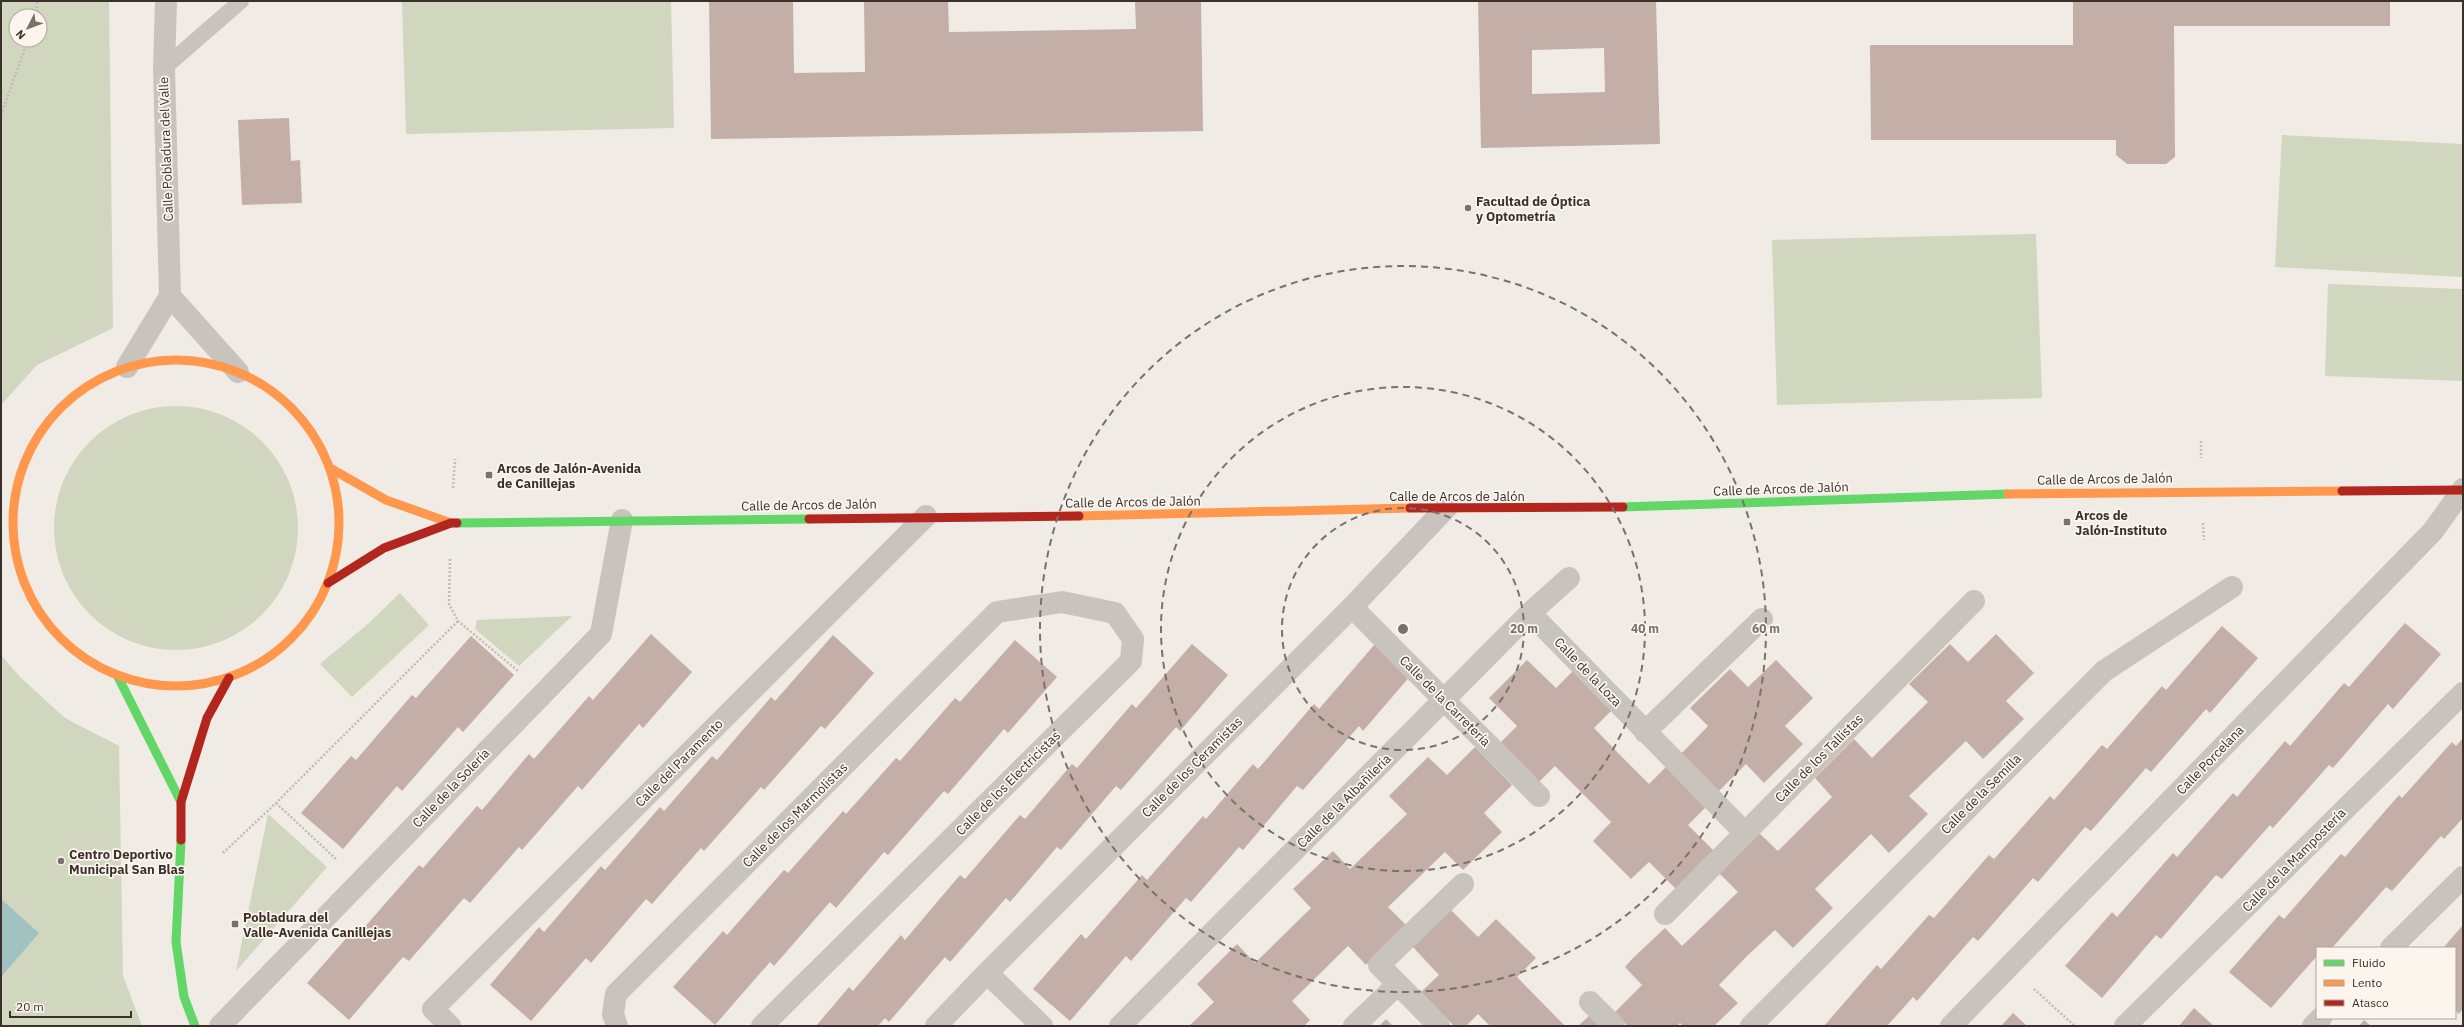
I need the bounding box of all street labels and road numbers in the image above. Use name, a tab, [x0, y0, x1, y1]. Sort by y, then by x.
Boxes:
street label: Calle Pobladura del Valle	[155, 76, 177, 222]
street label: Calle de Arcos de Jalón	[2037, 469, 2173, 489]
street label: Calle de Arcos de Jalón	[1713, 478, 1849, 500]
street label: Calle de Arcos de Jalón	[1389, 488, 1525, 505]
street label: Calle de Arcos de Jalón	[1065, 492, 1201, 512]
street label: Calle de Arcos de Jalón	[741, 495, 877, 515]
street label: Calle de la Loza	[1551, 634, 1625, 710]
street label: Calle de la Carretería	[1396, 652, 1494, 750]
street label: Calle de los Tallistas	[1771, 710, 1867, 806]
street label: Calle de los Ceramistas	[1138, 713, 1246, 821]
street label: Calle del Paramento	[631, 715, 727, 811]
street label: Calle Porcelana	[2173, 722, 2247, 798]
street label: Calle de los Electricistas	[952, 727, 1064, 839]
street label: Calle de la Solería	[409, 745, 493, 831]
street label: Calle de la Albañilería	[1293, 750, 1395, 852]
street label: Calle de la Semilla	[1937, 750, 2025, 838]
street label: Calle de los Marmolistas	[739, 759, 851, 871]
street label: Calle de la Mampostería	[2238, 804, 2350, 916]

